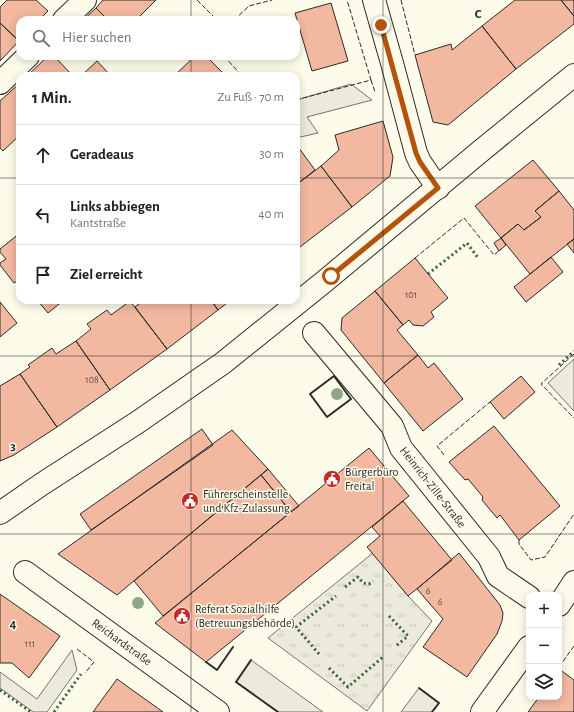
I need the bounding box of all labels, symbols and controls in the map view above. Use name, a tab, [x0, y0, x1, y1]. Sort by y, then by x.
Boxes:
text: C	[475, 8, 482, 21]
search box	[16, 16, 300, 60]
route end	[372, 16, 390, 34]
icon: search	[30, 27, 52, 49]
text: Hier suchen	[62, 30, 132, 45]
text: 1 Min.	[32, 89, 72, 106]
text: Zu Fuß · 70 m	[218, 91, 284, 104]
icon: ahead	[32, 144, 54, 166]
text: Geradeaus	[70, 147, 134, 162]
text: 30 m	[259, 148, 284, 161]
text: Links abbiegen	[70, 199, 160, 214]
icon: left	[32, 204, 54, 226]
text: 40 m	[258, 208, 284, 221]
text: Kantstraße	[70, 217, 126, 230]
icon: arrive	[32, 264, 54, 286]
text: Ziel erreicht	[70, 267, 143, 282]
route start	[322, 267, 340, 285]
house number: 101	[405, 290, 417, 300]
house number: 108	[85, 375, 99, 385]
text: 3	[10, 440, 16, 453]
street label: Heinrich-Zille-Straße	[398, 444, 468, 530]
place label: Bürgerbüro Freital	[345, 466, 399, 492]
public building icon: Bürgerbüro Freital	[322, 469, 342, 489]
place label: Führerscheinstelle und Kfz-Zulassung	[203, 488, 290, 514]
public building icon: Führerscheinstelle und Kfz-Zulassung	[180, 491, 200, 511]
house number: 6	[426, 586, 431, 596]
map controls	[526, 592, 562, 700]
button: +	[526, 592, 562, 628]
house number: 6	[438, 597, 443, 607]
place label: Referat Sozialhilfe (Betreuungsbehörde)	[195, 603, 295, 629]
public building icon: Referat Sozialhilfe (Betreuungsbehörde)	[172, 606, 192, 626]
street label: Reichardstraße	[90, 616, 154, 668]
text: 4	[10, 618, 17, 631]
button: −	[526, 628, 562, 664]
house number: 111	[25, 639, 35, 649]
button: layers	[526, 664, 562, 700]

